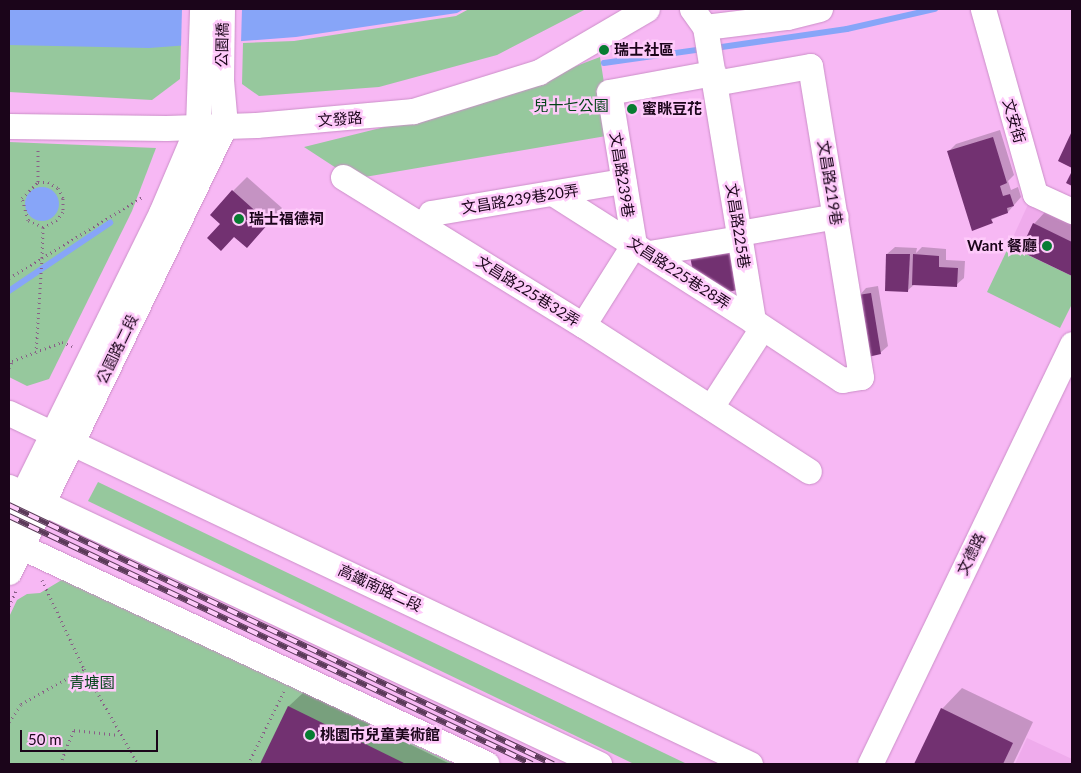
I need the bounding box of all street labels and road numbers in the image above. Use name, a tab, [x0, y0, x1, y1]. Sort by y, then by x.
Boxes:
street label: 公園橋	[213, 22, 231, 68]
street label: 文安街	[999, 97, 1029, 145]
street label: 文發路	[317, 108, 363, 130]
street label: 文昌路239巷	[606, 131, 638, 219]
street label: 文昌路219巷	[814, 139, 846, 227]
street label: 文昌路239巷20弄	[460, 181, 580, 217]
street label: 文昌路225巷	[722, 182, 754, 270]
street label: 文昌路225巷28弄	[624, 233, 734, 313]
street label: 文昌路225巷32弄	[473, 252, 583, 330]
street label: 公園路二段	[92, 311, 142, 387]
street label: 文德路	[953, 530, 989, 578]
street label: 高鐵南路二段	[335, 561, 425, 615]

